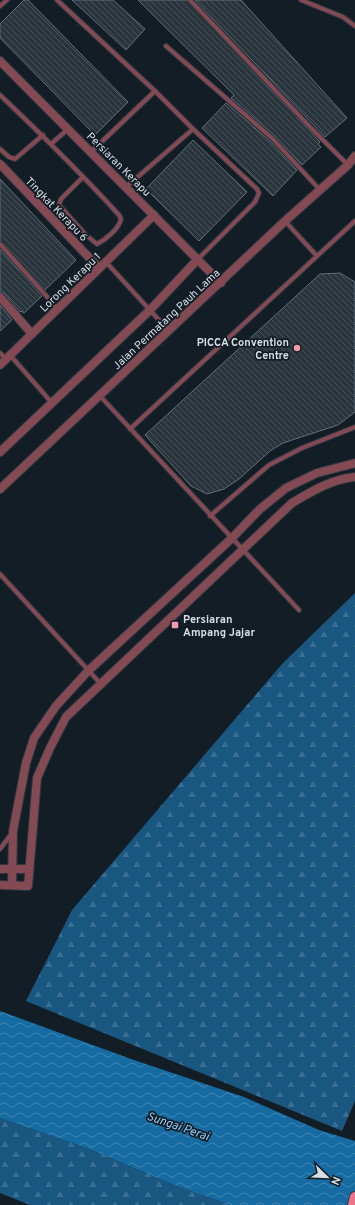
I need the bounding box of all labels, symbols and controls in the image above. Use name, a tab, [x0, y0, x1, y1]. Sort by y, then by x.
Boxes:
street label: Persiaran Kerapu	[83, 130, 153, 200]
street label: Tingkat Kerapu 6	[22, 175, 91, 245]
street label: Lorong Kerapu 1	[37, 250, 104, 315]
street label: Jalan Permatang Pauh Lama	[110, 266, 223, 373]
place label: PICCA Convention Centre	[197, 336, 289, 363]
marker: PICCA Convention Centre	[292, 343, 302, 353]
place label: Persiaran Ampang Jajar	[183, 613, 255, 640]
marker: Persiaran Ampang Jajar	[170, 620, 180, 630]
water label: Sungai Perai	[144, 1109, 212, 1145]
north arrow	[307, 1157, 347, 1197]
text: N	[327, 1174, 343, 1187]

